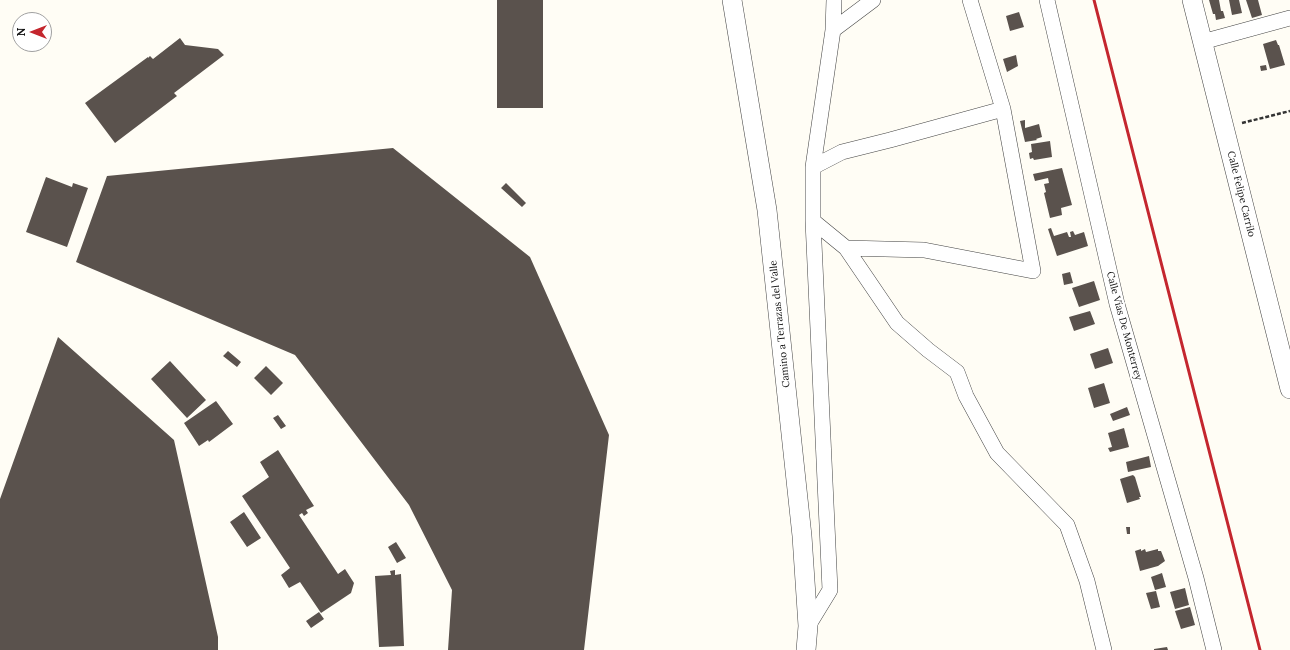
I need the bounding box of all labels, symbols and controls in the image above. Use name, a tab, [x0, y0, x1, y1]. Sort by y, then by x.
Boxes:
north arrow	[12, 12, 52, 52]
text: N	[14, 28, 28, 36]
street label: Calle Felipe Carrilo	[1225, 150, 1257, 238]
street label: Camino a Terrazas del Valle	[767, 260, 793, 388]
street label: Calle Vías De Monterrey	[1104, 270, 1144, 382]

